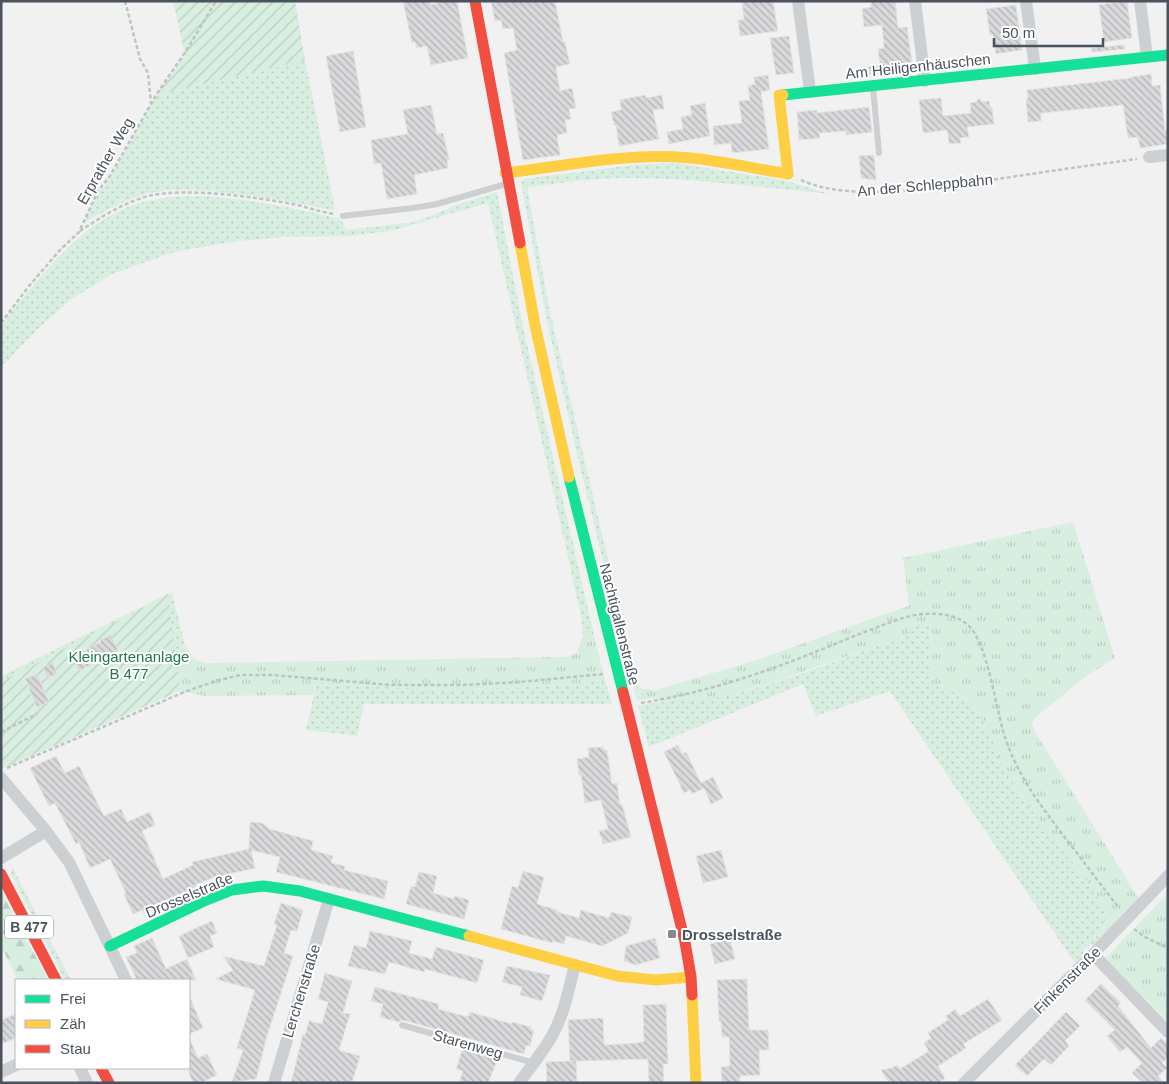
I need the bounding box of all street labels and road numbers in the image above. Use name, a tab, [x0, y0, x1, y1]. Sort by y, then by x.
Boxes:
street label: Am Heiligenhäuschen	[845, 50, 991, 82]
street label: Erprather Weg	[73, 115, 137, 207]
street label: An der Schleppbahn	[857, 171, 993, 199]
street label: Nachtigallenstraße	[597, 561, 643, 687]
street label: Drosselstraße	[143, 869, 235, 921]
road number: B 477	[5, 916, 53, 939]
street label: Lerchenstraße	[279, 942, 323, 1040]
street label: Finkenstraße	[1030, 943, 1104, 1017]
street label: Starenweg	[431, 1026, 505, 1062]

